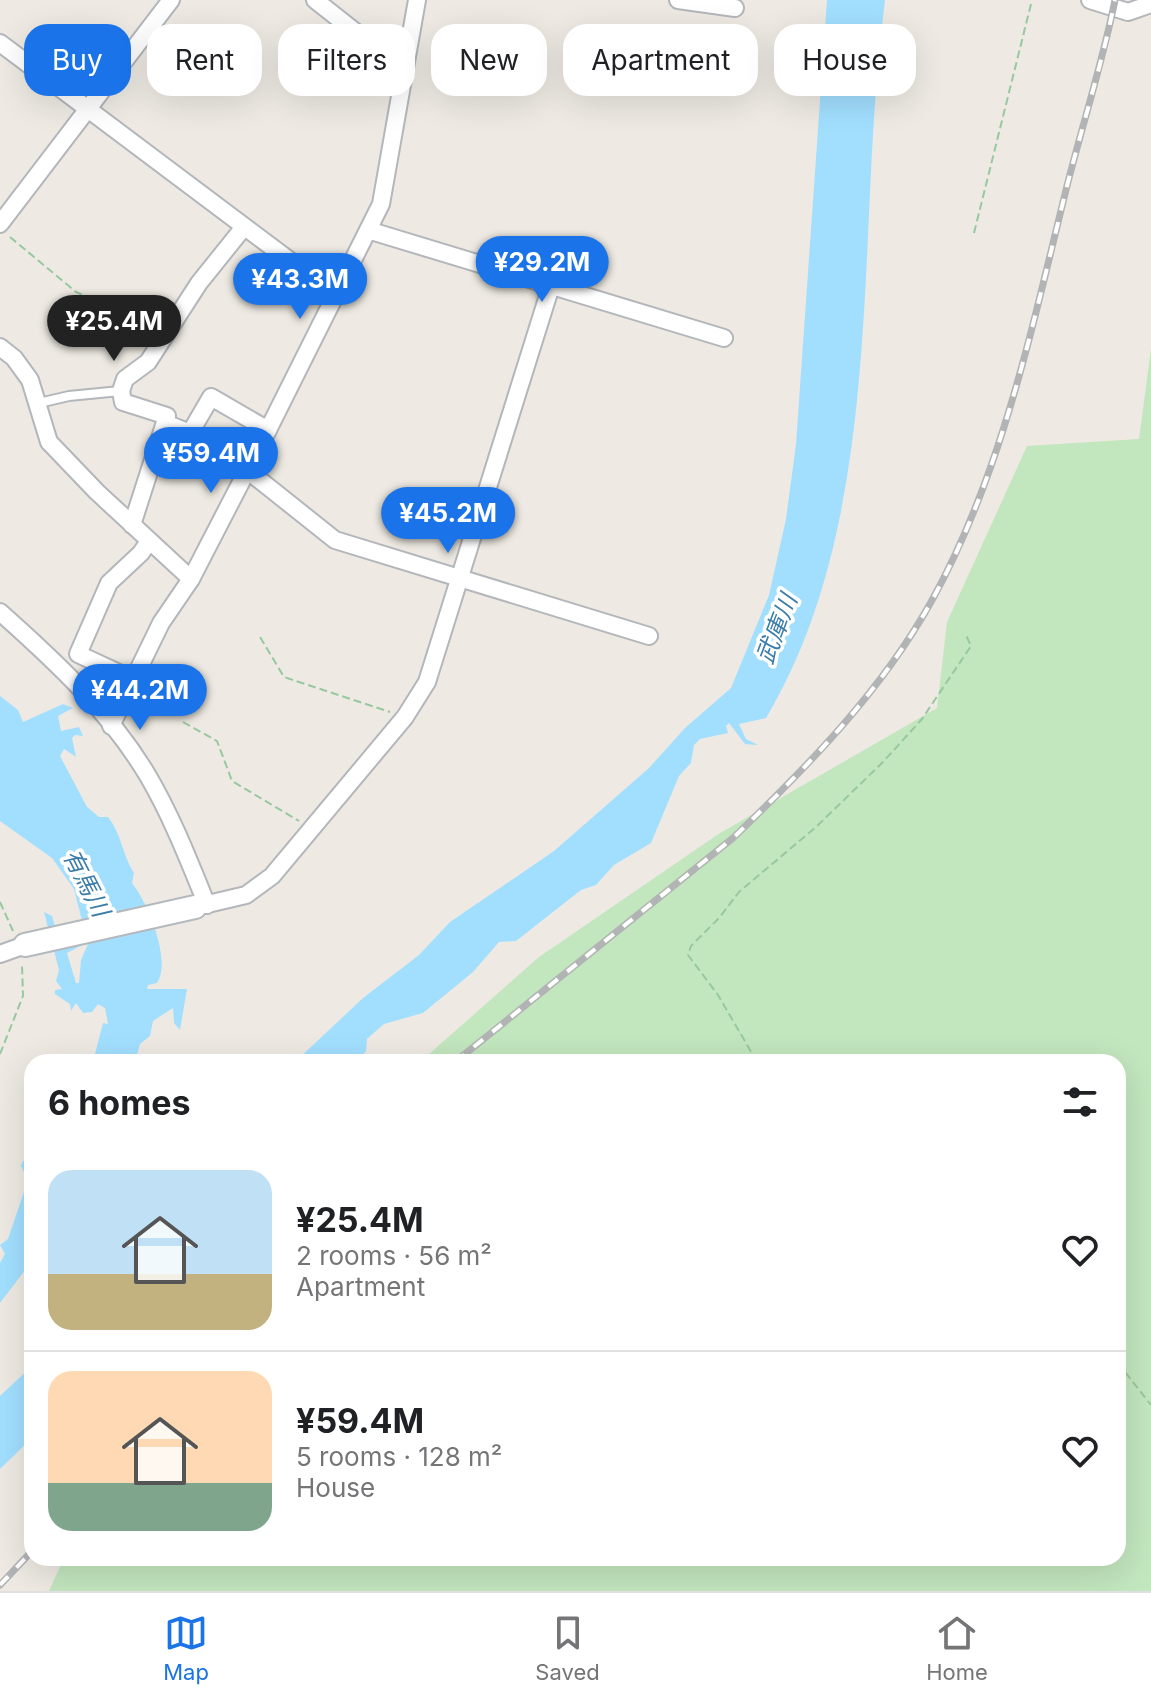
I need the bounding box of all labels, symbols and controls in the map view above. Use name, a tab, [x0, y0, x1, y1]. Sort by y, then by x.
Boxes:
chip: Buy	[24, 24, 131, 96]
chip: Rent	[147, 24, 262, 96]
chip: Filters	[278, 24, 415, 96]
chip: New	[431, 24, 547, 96]
chip: Apartment	[563, 24, 758, 96]
chip: House	[774, 24, 916, 96]
pin: ¥29.2M	[477, 236, 607, 304]
text: ¥29.2M	[494, 246, 590, 277]
pin: ¥43.3M	[235, 253, 365, 321]
text: ¥43.3M	[251, 263, 349, 294]
pin: ¥25.4M	[49, 295, 179, 363]
text: ¥25.4M	[65, 305, 163, 336]
pin: ¥59.4M	[146, 427, 276, 495]
text: ¥59.4M	[162, 437, 260, 468]
pin: ¥45.2M	[383, 487, 513, 555]
text: ¥45.2M	[399, 497, 497, 528]
water label: 武庫川	[750, 587, 804, 668]
pin: ¥44.2M	[75, 664, 205, 732]
text: ¥44.2M	[91, 674, 189, 705]
water label: 有馬川	[57, 844, 117, 924]
icon: filters	[1058, 1080, 1102, 1124]
text: 6 homes	[48, 1082, 190, 1123]
text: ¥25.4M	[296, 1199, 424, 1240]
icon: home	[112, 1202, 208, 1298]
icon: heart	[1058, 1228, 1102, 1272]
text: 2 rooms · 56 m²	[296, 1240, 492, 1271]
text: Apartment	[296, 1271, 425, 1302]
text: ¥59.4M	[296, 1400, 424, 1441]
icon: home	[112, 1403, 208, 1499]
icon: heart	[1058, 1429, 1102, 1473]
text: 5 rooms · 128 m²	[296, 1441, 502, 1472]
text: House	[296, 1472, 375, 1503]
tab: Map	[163, 1611, 209, 1685]
tab: Saved	[535, 1611, 600, 1685]
tab: Home	[926, 1611, 988, 1685]

